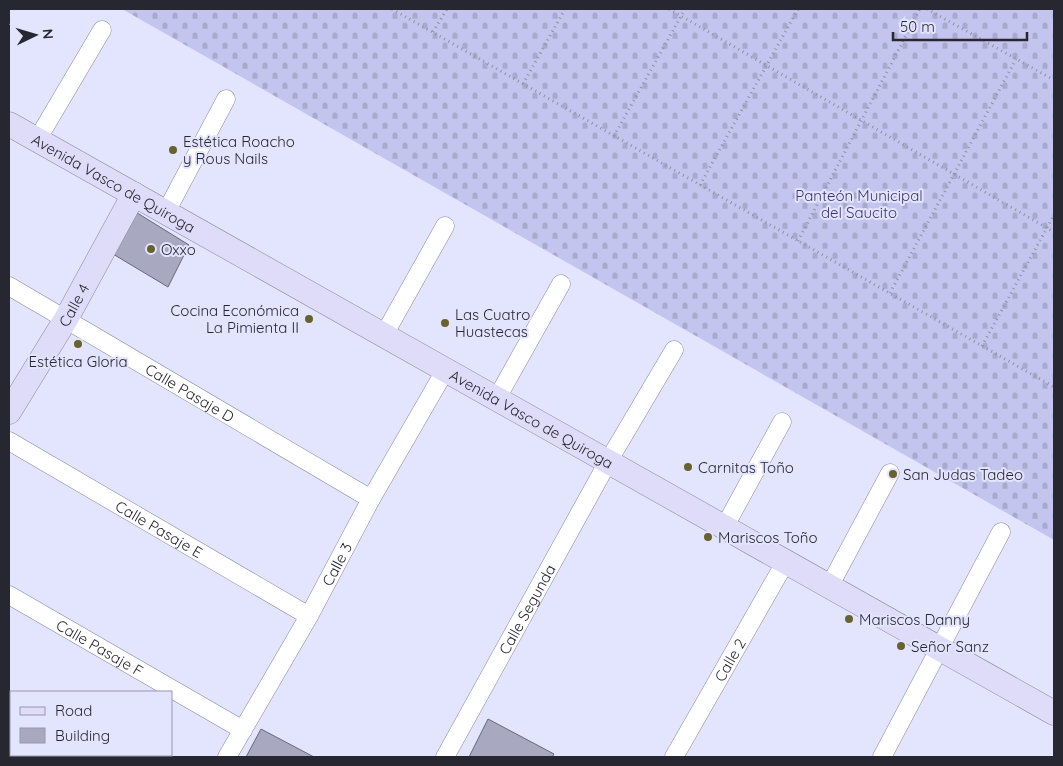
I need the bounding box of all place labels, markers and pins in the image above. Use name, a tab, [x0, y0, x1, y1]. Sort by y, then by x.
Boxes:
place label: Estética Roacho y Rous Nails	[183, 132, 295, 168]
marker: Estética Roacho y Rous Nails	[167, 144, 179, 156]
place label: Oxxo	[161, 240, 196, 259]
marker: Oxxo	[145, 243, 157, 255]
place label: Cocina Económica La Pimienta II	[171, 301, 299, 337]
place label: Las Cuatro Huastecas	[455, 305, 530, 341]
marker: Cocina Económica La Pimienta II	[303, 313, 315, 325]
marker: Las Cuatro Huastecas	[439, 317, 451, 329]
marker: Estética Gloria	[72, 338, 84, 350]
place label: Estética Gloria	[28, 352, 128, 371]
place label: Carnitas Toño	[698, 458, 794, 477]
marker: Carnitas Toño	[682, 461, 694, 473]
place label: San Judas Tadeo	[903, 465, 1023, 484]
marker: San Judas Tadeo	[887, 468, 899, 480]
place label: Mariscos Toño	[718, 528, 818, 547]
marker: Mariscos Toño	[702, 531, 714, 543]
place label: Mariscos Danny	[859, 610, 970, 629]
marker: Mariscos Danny	[843, 613, 855, 625]
place label: Señor Sanz	[911, 637, 989, 656]
marker: Señor Sanz	[895, 640, 907, 652]

